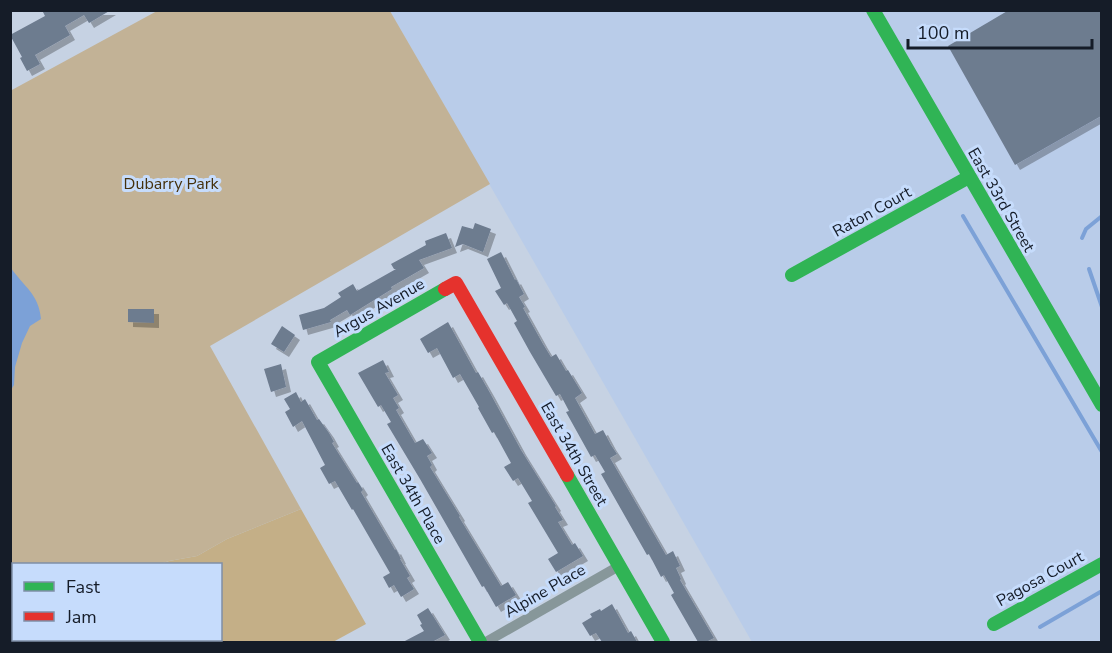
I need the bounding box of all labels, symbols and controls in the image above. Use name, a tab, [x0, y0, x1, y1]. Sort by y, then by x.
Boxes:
scale bar	[908, 12, 1092, 50]
text: 100 m	[917, 21, 969, 45]
street label: East 33rd Street	[962, 144, 1040, 256]
park label: Dubarry Park	[124, 173, 219, 195]
street label: Raton Court	[829, 181, 916, 243]
street label: Argus Avenue	[329, 273, 429, 343]
street label: East 34th Street	[535, 398, 613, 510]
street label: East 34th Place	[375, 440, 451, 548]
street label: Pagosa Court	[992, 546, 1088, 612]
street label: Alpine Place	[500, 559, 590, 623]
legend	[12, 563, 222, 641]
text: Fast	[66, 575, 101, 599]
text: Jam	[65, 605, 97, 629]

